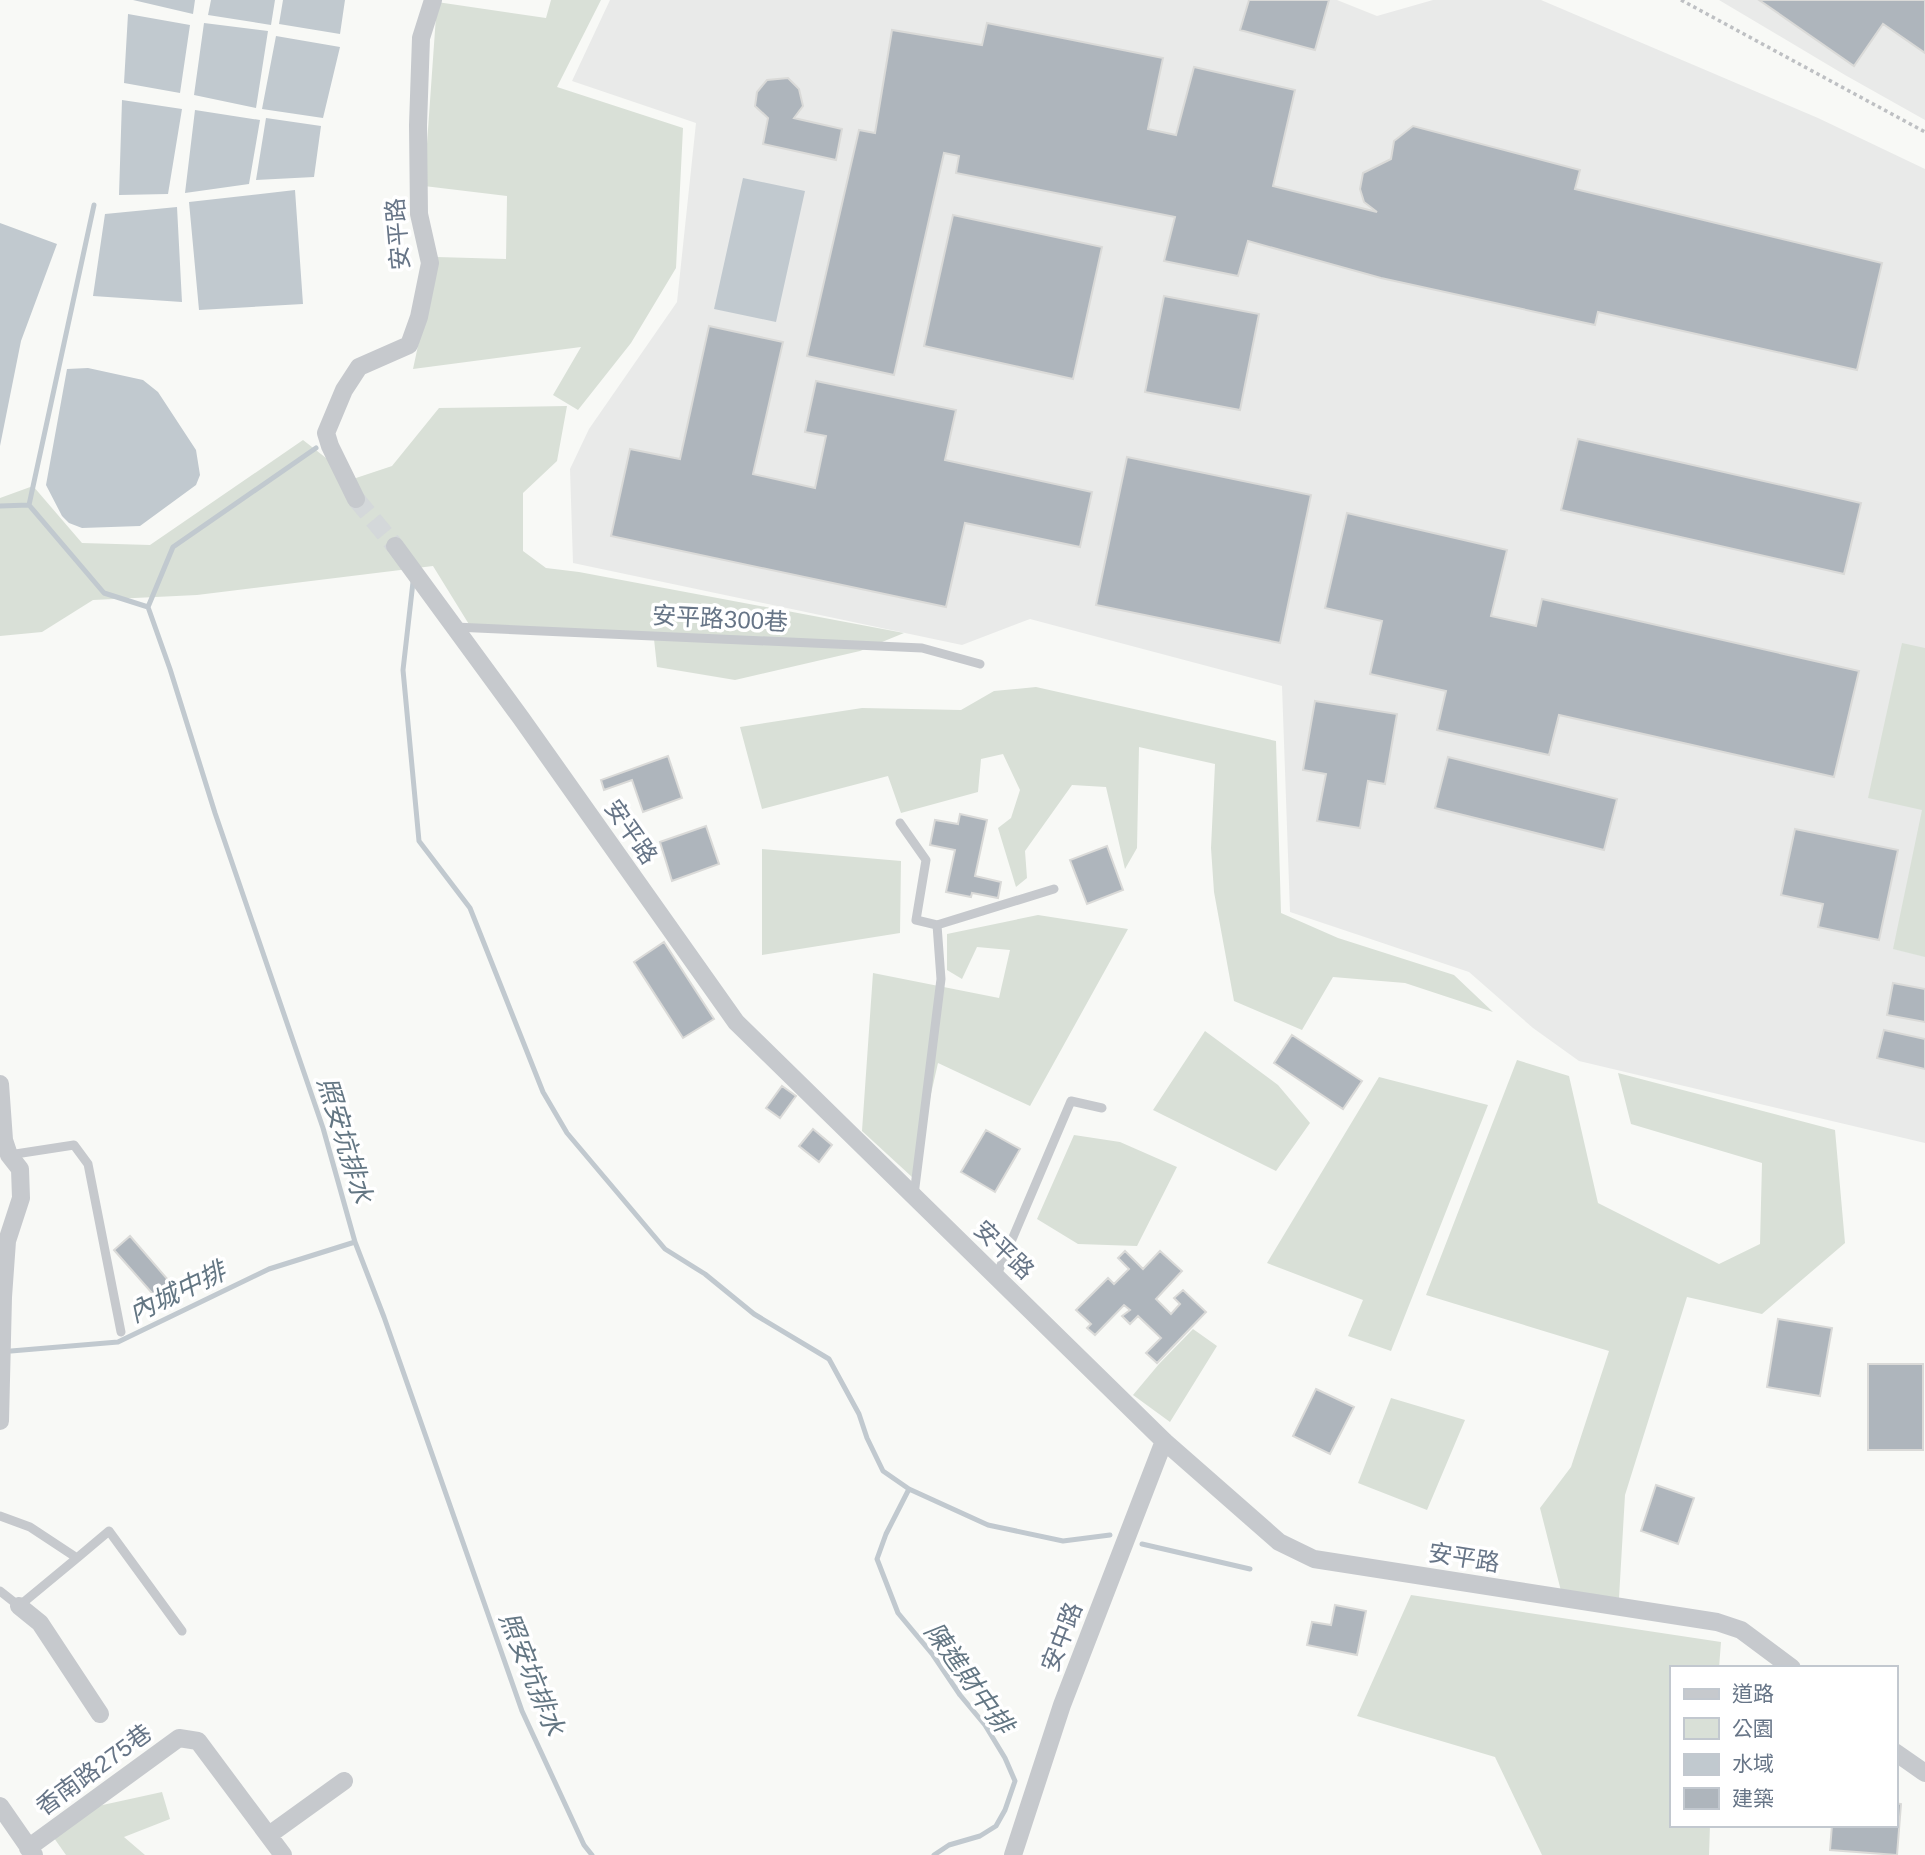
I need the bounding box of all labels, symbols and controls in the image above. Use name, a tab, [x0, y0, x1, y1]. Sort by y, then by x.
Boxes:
street label: 安平路	[381, 197, 414, 271]
street label: 安平路300巷	[651, 601, 789, 636]
street label: 安平路	[600, 794, 663, 869]
water label: 照安坑排水	[312, 1073, 379, 1207]
street label: 安平路	[969, 1215, 1040, 1284]
water label: 內城中排	[124, 1254, 233, 1328]
street label: 安平路	[1426, 1539, 1502, 1576]
street label: 安中路	[1036, 1598, 1087, 1675]
water label: 照安坑排水	[494, 1608, 571, 1741]
water label: 陳進財中排	[919, 1617, 1021, 1742]
legend	[1670, 1666, 1897, 1827]
text: 道路	[1732, 1682, 1774, 1705]
text: 公園	[1732, 1717, 1774, 1740]
street label: 香南路275巷	[31, 1719, 157, 1821]
text: 水域	[1732, 1752, 1774, 1775]
text: 建築	[1732, 1787, 1774, 1810]

